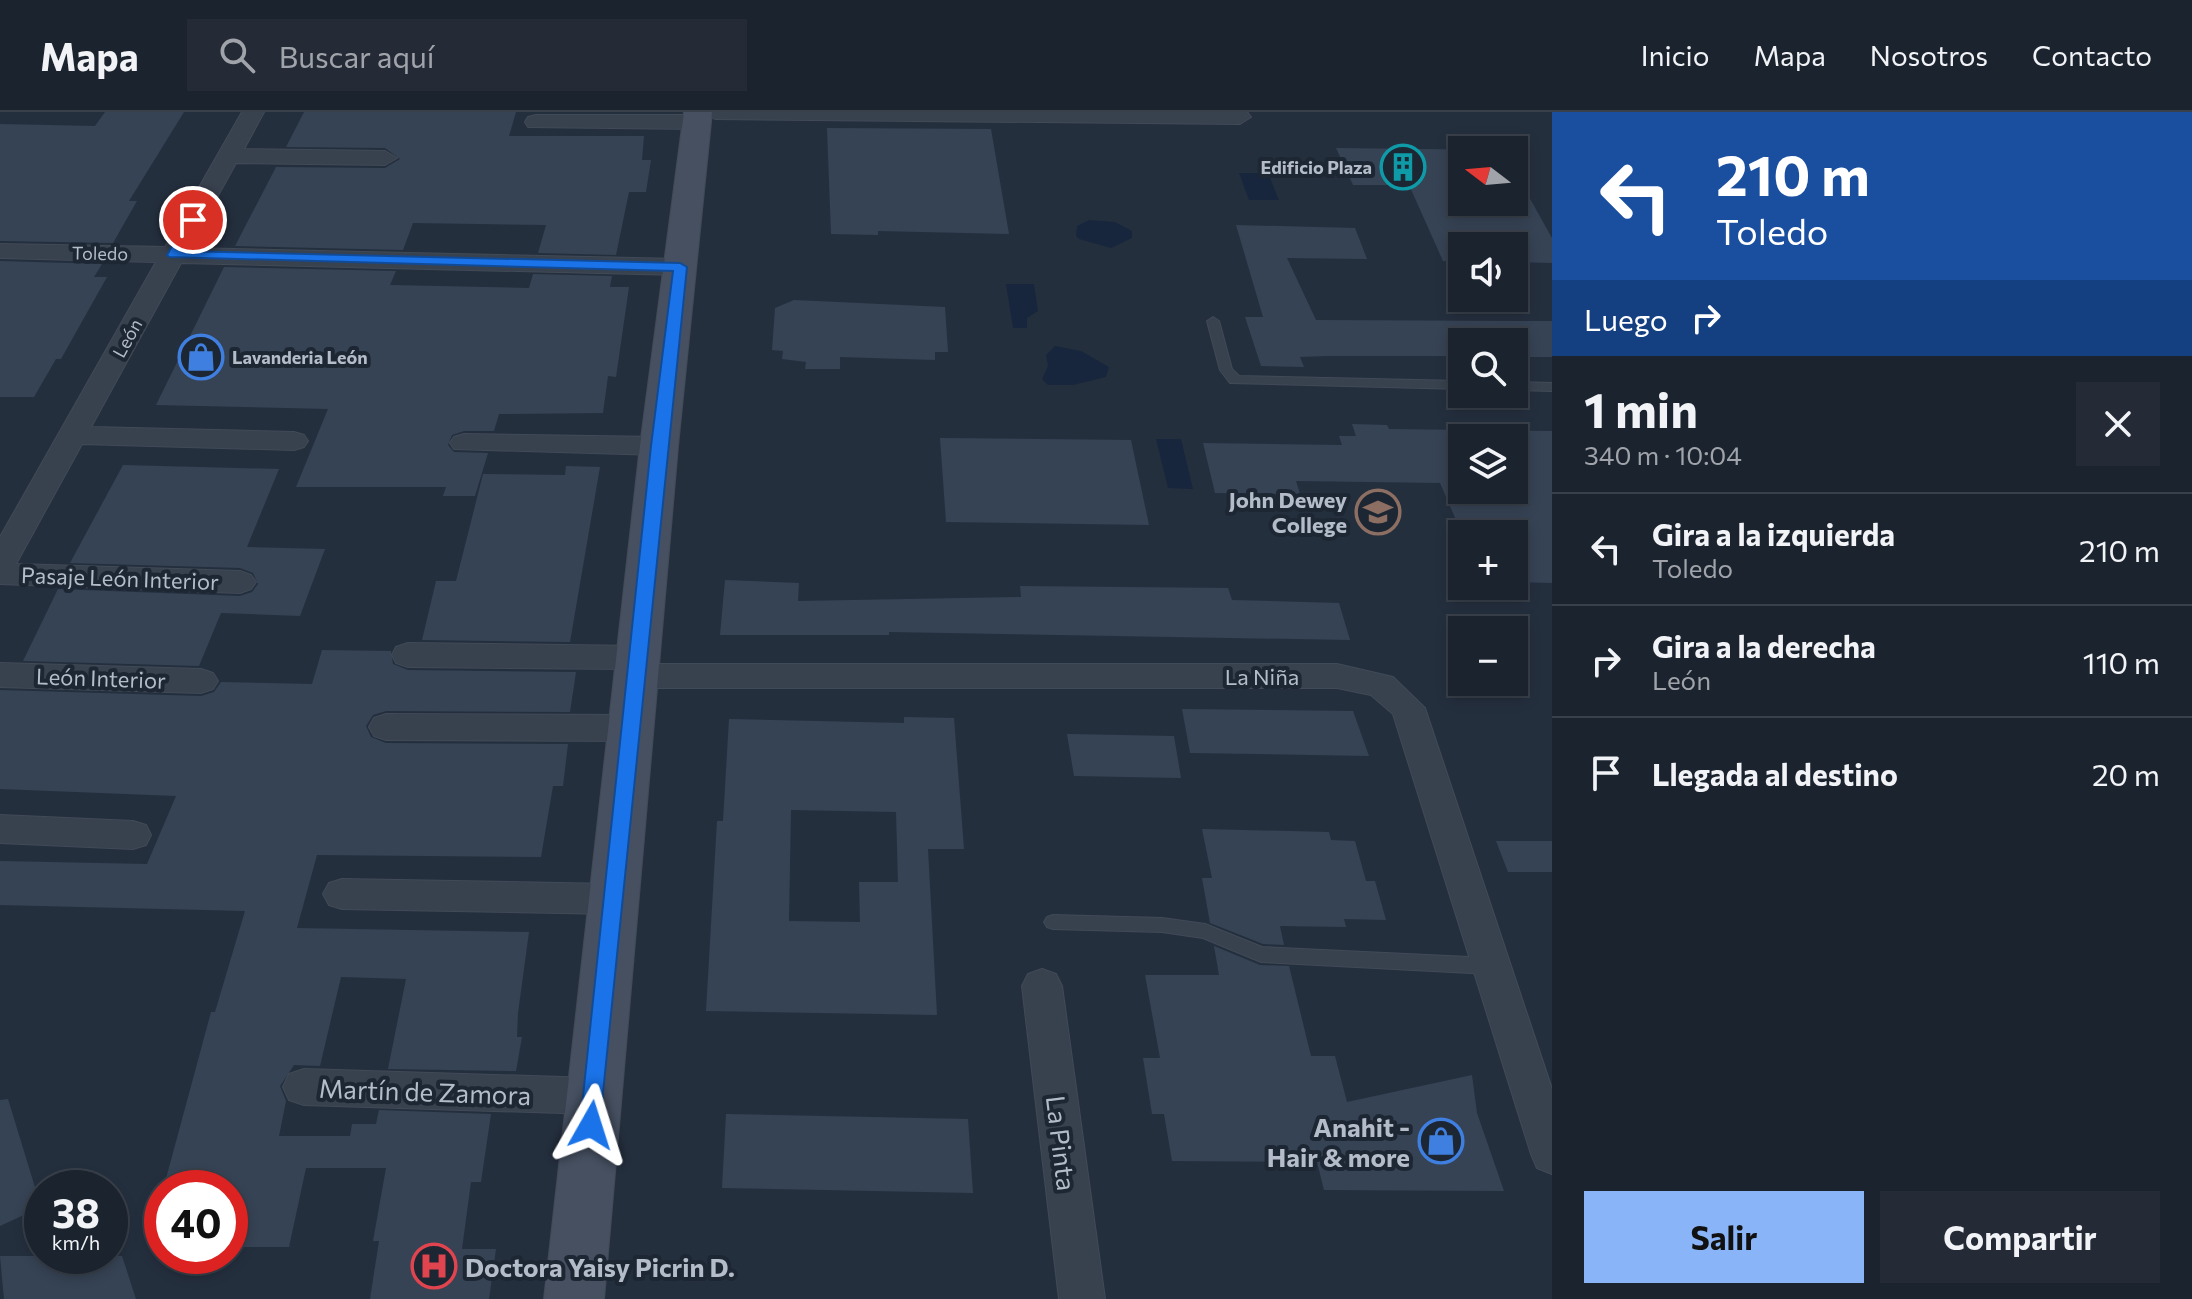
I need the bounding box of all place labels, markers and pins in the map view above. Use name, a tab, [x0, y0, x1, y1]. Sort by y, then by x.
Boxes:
building icon: Edificio Plaza	[1379, 143, 1427, 191]
place label: Edificio Plaza	[1261, 156, 1372, 178]
pin	[159, 186, 227, 254]
shop icon: Lavanderia León	[177, 333, 225, 381]
place label: Lavanderia León	[232, 346, 368, 368]
place label: John Dewey College	[1229, 486, 1347, 538]
school or university icon: John Dewey College	[1354, 488, 1402, 536]
place label: Anahit - Hair & more	[1267, 1111, 1410, 1172]
shop icon: Anahit - Hair & more	[1417, 1117, 1465, 1165]
hospital icon: Doctora Yaisy Picrin D.	[410, 1242, 458, 1290]
place label: Doctora Yaisy Picrin D.	[465, 1251, 735, 1282]

